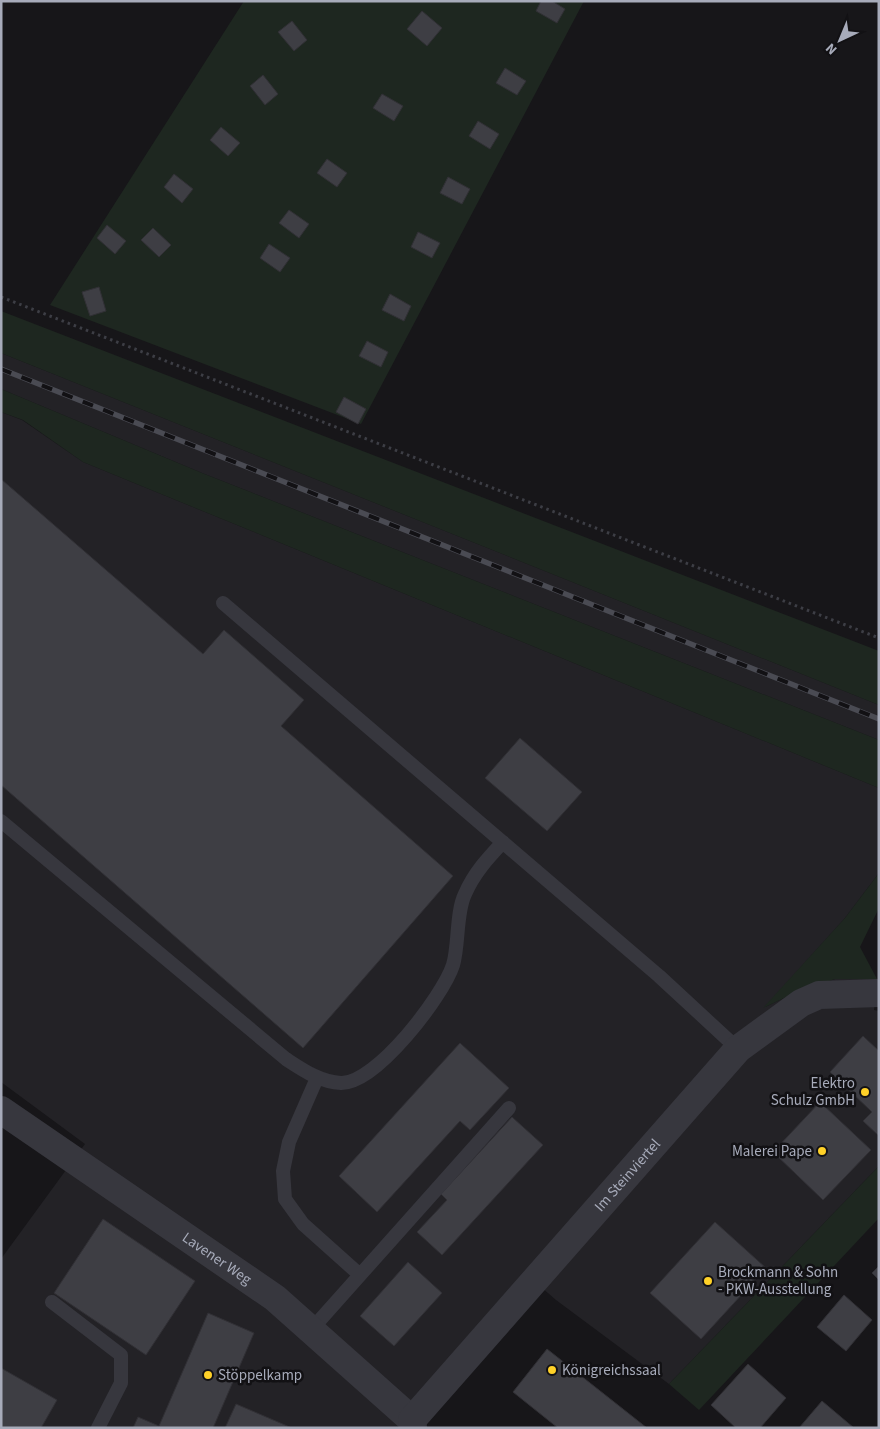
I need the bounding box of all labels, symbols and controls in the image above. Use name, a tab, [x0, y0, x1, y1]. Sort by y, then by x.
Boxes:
north arrow	[815, 15, 865, 65]
text: N	[821, 38, 842, 59]
place label: Elektro Schulz GmbH	[771, 1073, 855, 1111]
marker: Elektro Schulz GmbH	[859, 1086, 871, 1098]
street label: Im Steinviertel	[590, 1134, 666, 1216]
place label: Malerei Pape	[732, 1141, 812, 1162]
marker: Malerei Pape	[816, 1145, 828, 1157]
street label: Lavener Weg	[178, 1227, 256, 1290]
place label: Brockmann & Sohn - PKW-Ausstellung	[718, 1262, 838, 1300]
marker: Brockmann & Sohn - PKW-Ausstellung	[702, 1275, 714, 1287]
place label: Königreichssaal	[562, 1360, 661, 1381]
marker: Königreichssaal	[546, 1364, 558, 1376]
place label: Stöppelkamp	[218, 1365, 302, 1386]
marker: Stöppelkamp	[202, 1369, 214, 1381]

